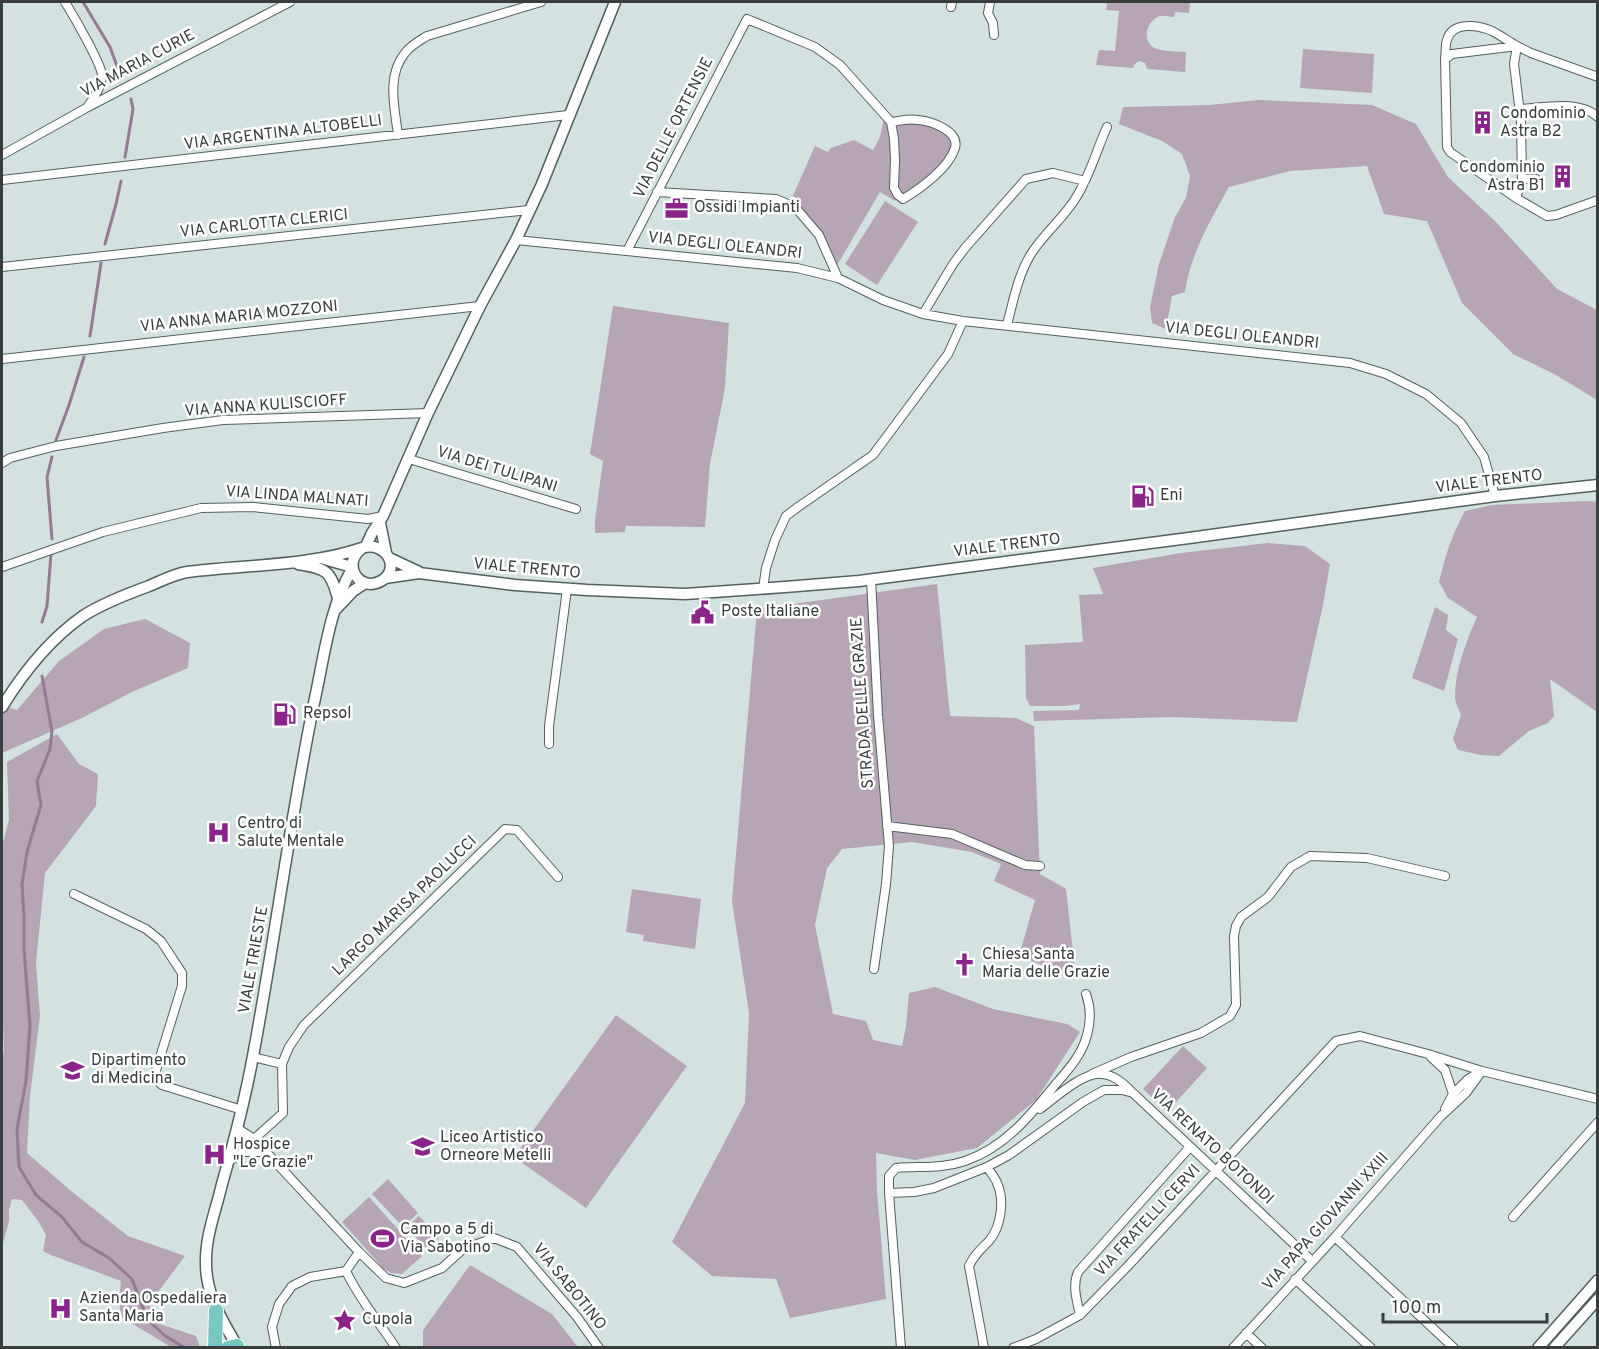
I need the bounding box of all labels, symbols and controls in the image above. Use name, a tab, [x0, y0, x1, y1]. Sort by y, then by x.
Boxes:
street label: VIA MARIA CURIE	[77, 25, 199, 103]
street label: VIA DELLE ORTENSIE	[630, 54, 718, 202]
place label: Condominio Astra B2	[1500, 104, 1586, 142]
building icon: Condominio Astra B2	[1469, 110, 1495, 136]
street label: VIA ARGENTINA ALTOBELLI	[183, 111, 383, 155]
place label: Condominio Astra B1	[1459, 158, 1545, 196]
building icon: Condominio Astra B1	[1550, 164, 1576, 190]
office icon: Ossidi Impianti	[663, 195, 689, 221]
place label: Ossidi Impianti	[694, 198, 800, 218]
street label: VIA CARLOTTA CLERICI	[179, 205, 349, 243]
street label: VIA DEGLI OLEANDRI	[647, 228, 803, 264]
street label: VIA ANNA MARIA MOZZONI	[139, 297, 339, 337]
street label: VIA DEGLI OLEANDRI	[1164, 318, 1320, 354]
street label: VIA ANNA KULISCIOFF	[184, 390, 348, 422]
street label: VIA DEI TULIPANI	[434, 442, 560, 498]
street label: VIALE TRENTO	[1434, 466, 1544, 498]
street label: VIA LINDA MALNATI	[225, 482, 369, 512]
fuel station icon: Eni	[1129, 483, 1155, 509]
place label: Eni	[1160, 486, 1183, 506]
street label: VIALE TRENTO	[952, 530, 1062, 562]
street label: VIALE TRENTO	[472, 554, 582, 584]
public building icon: Poste Italiane	[690, 599, 716, 625]
place label: Poste Italiane	[721, 602, 819, 622]
street label: STRADA DELLE GRAZIE	[847, 617, 879, 789]
fuel station icon: Repsol	[272, 701, 298, 727]
place label: Repsol	[303, 704, 351, 724]
place label: Centro di Salute Mentale	[237, 814, 344, 852]
hospital icon: Centro di Salute Mentale	[206, 820, 232, 846]
street label: LARGO MARISA PAOLUCCI	[328, 832, 482, 980]
street label: VIALE TRIESTE	[235, 905, 273, 1015]
place label: Chiesa Santa Maria delle Grazie	[982, 945, 1110, 983]
church icon: Chiesa Santa Maria delle Grazie	[951, 951, 977, 977]
place label: Dipartimento di Medicina	[91, 1051, 186, 1089]
school or university icon: Dipartimento di Medicina	[60, 1057, 86, 1083]
street label: VIA RENATO BOTONDI	[1146, 1085, 1278, 1209]
place label: Liceo Artistico Orneore Metelli	[440, 1128, 551, 1166]
school or university icon: Liceo Artistico Orneore Metelli	[409, 1134, 435, 1160]
place label: Hospice "Le Grazie"	[233, 1135, 313, 1173]
hospital icon: Hospice "Le Grazie"	[202, 1141, 228, 1167]
street label: VIA PAPA GIOVANNI XXIII	[1259, 1149, 1393, 1295]
street label: VIA FRATELLI CERVI	[1091, 1161, 1205, 1281]
place label: Campo a 5 di Via Sabotino	[400, 1220, 494, 1258]
sports icon: Campo a 5 di Via Sabotino	[369, 1226, 395, 1252]
street label: VIA SABOTINO	[528, 1239, 610, 1335]
scale bar	[1383, 1286, 1546, 1324]
place label: Azienda Ospedaliera Santa Maria	[79, 1289, 227, 1327]
hospital icon: Azienda Ospedaliera Santa Maria	[48, 1295, 74, 1321]
text: 100 m	[1392, 1297, 1441, 1320]
place icon: Cupola	[331, 1307, 357, 1333]
place label: Cupola	[362, 1310, 412, 1330]

